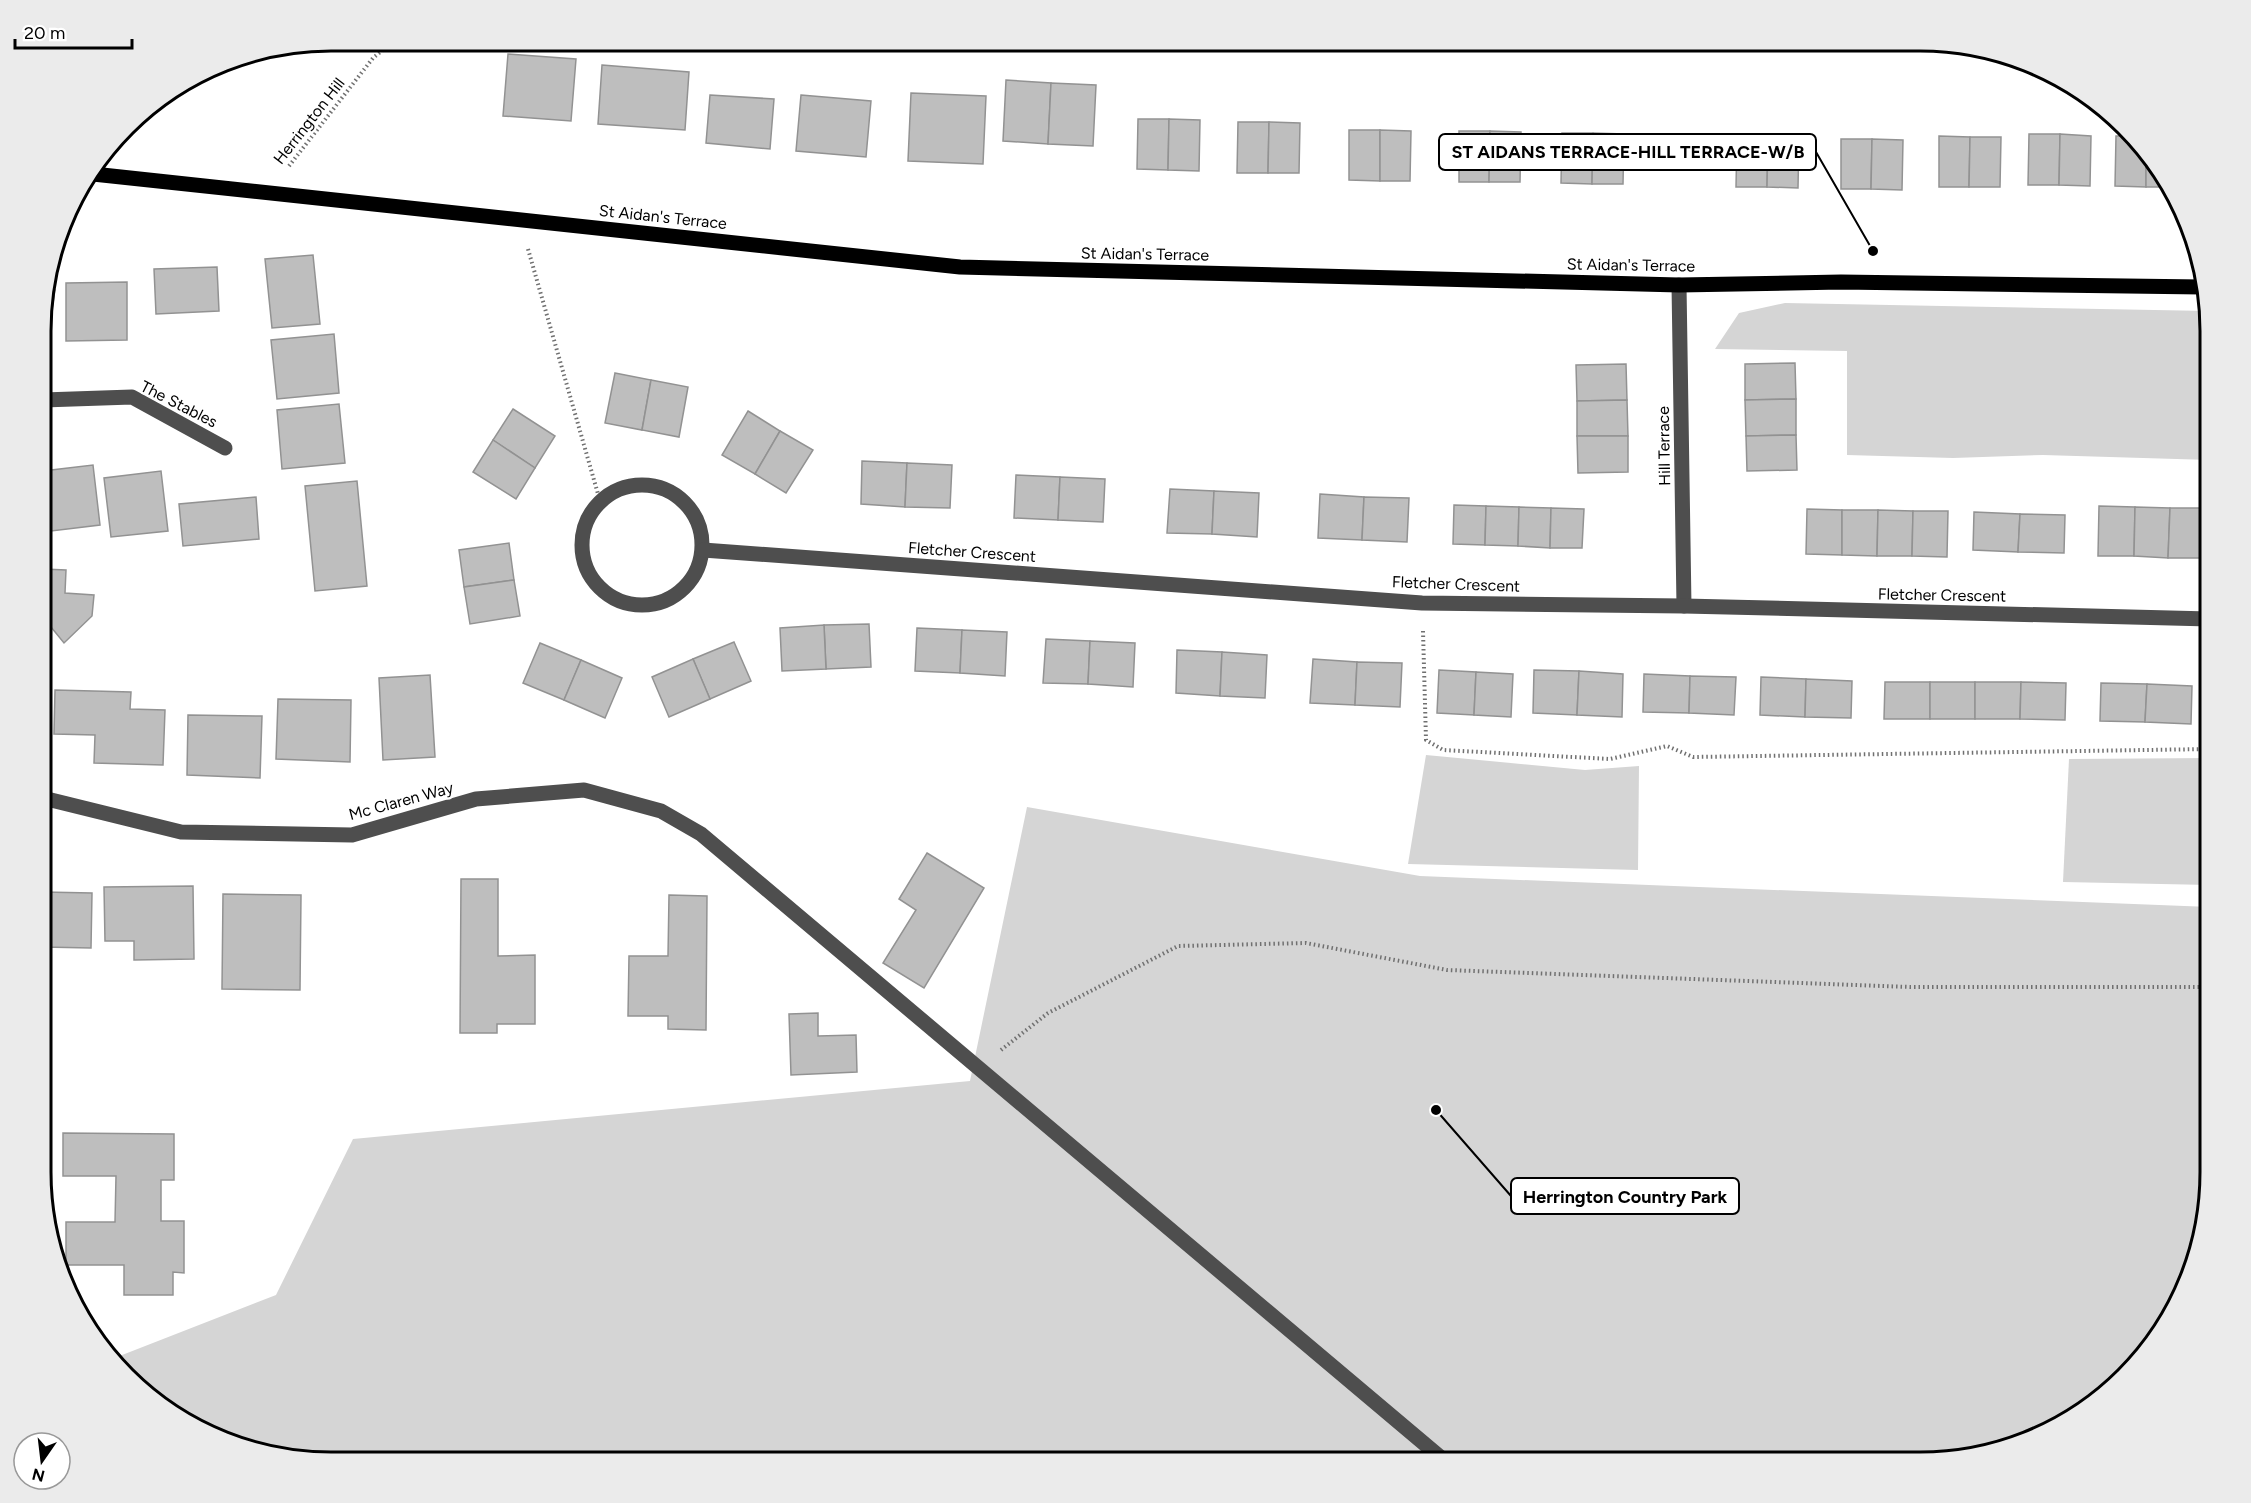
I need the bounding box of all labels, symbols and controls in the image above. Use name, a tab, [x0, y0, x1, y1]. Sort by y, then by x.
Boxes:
scale bar	[15, 12, 132, 50]
text: 20 m	[24, 22, 65, 44]
street label: Herrington Hill	[269, 74, 349, 168]
callout: ST AIDANS TERRACE-HILL TERRACE-W/B	[1439, 134, 1816, 170]
text: ST AIDANS TERRACE-HILL TERRACE-W/B	[1452, 141, 1804, 163]
street label: St Aidan's Terrace	[598, 201, 728, 233]
street label: St Aidan's Terrace	[1081, 243, 1210, 265]
street label: St Aidan's Terrace	[1567, 254, 1696, 276]
street label: The Stables	[137, 377, 221, 431]
street label: Hill Terrace	[1654, 406, 1674, 486]
street label: Fletcher Crescent	[907, 538, 1037, 566]
street label: Fletcher Crescent	[1392, 572, 1520, 596]
street label: Fletcher Crescent	[1878, 584, 2006, 606]
street label: Mc Claren Way	[347, 778, 456, 824]
callout: Herrington Country Park	[1511, 1178, 1739, 1214]
text: Herrington Country Park	[1523, 1186, 1727, 1208]
north arrow	[12, 1431, 72, 1491]
text: N	[30, 1464, 47, 1486]

